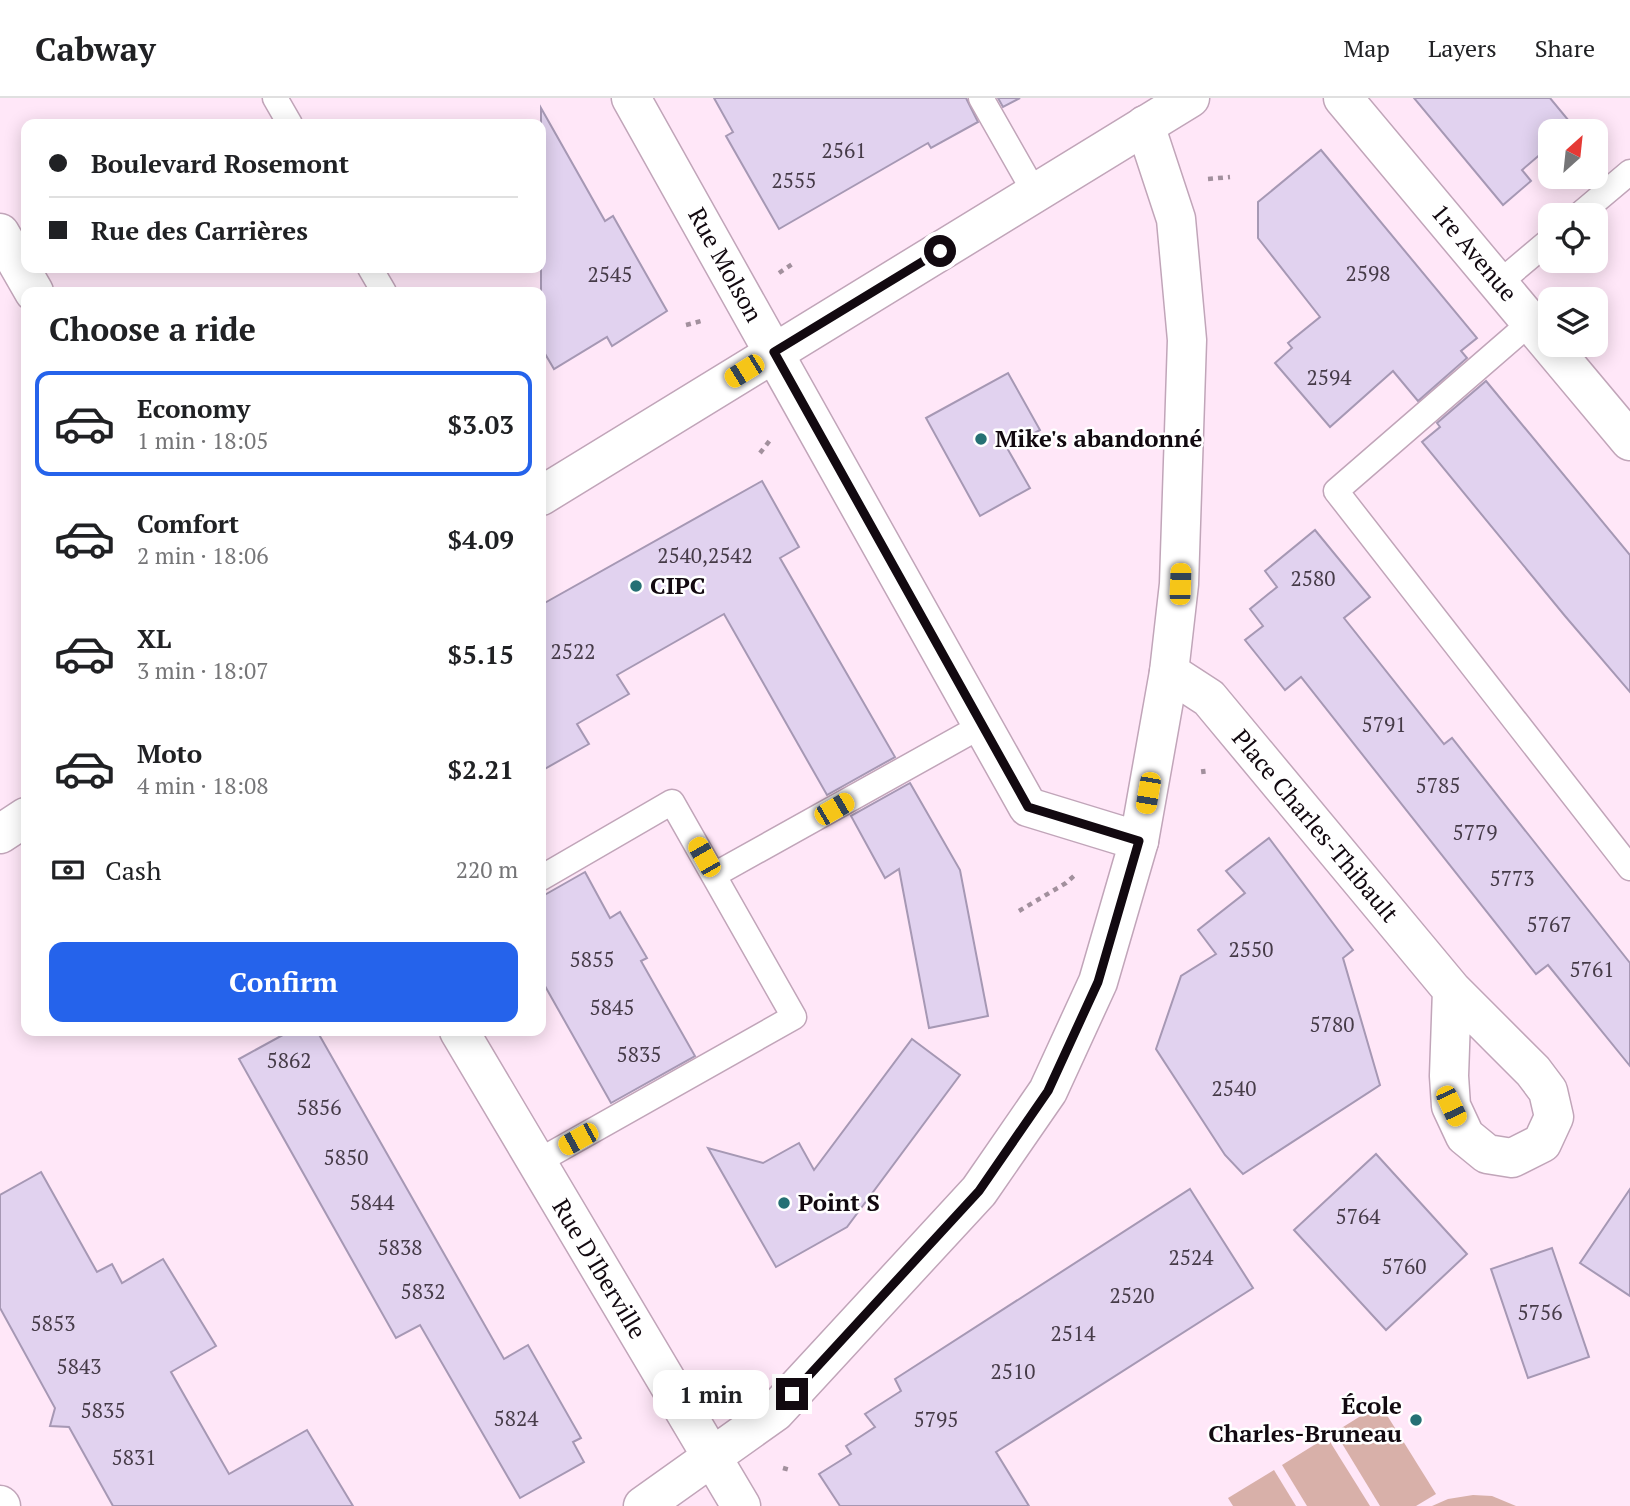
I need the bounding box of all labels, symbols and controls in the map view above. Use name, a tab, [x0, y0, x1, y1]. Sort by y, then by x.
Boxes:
text: Cabway	[35, 27, 156, 70]
text: Map	[1343, 32, 1390, 64]
text: Layers	[1428, 32, 1497, 64]
text: Share	[1535, 32, 1595, 64]
north arrow	[1538, 119, 1608, 189]
map controls	[1538, 119, 1608, 357]
house number: 2561	[822, 136, 866, 164]
text: Boulevard Rosemont	[91, 146, 349, 180]
house number: 2555	[772, 166, 816, 194]
street label: 1re Avenue	[1425, 197, 1525, 308]
street label: Rue Molson	[681, 202, 770, 327]
button: locate	[1538, 203, 1608, 273]
text: Rue des Carrières	[91, 213, 308, 247]
route start	[924, 235, 956, 267]
house number: 2598	[1346, 259, 1390, 287]
house number: 2545	[588, 260, 632, 288]
button: layers	[1538, 287, 1608, 357]
text: Choose a ride	[49, 308, 256, 350]
car	[721, 351, 768, 391]
house number: 2594	[1307, 363, 1352, 391]
text: Economy	[137, 391, 250, 425]
icon: car	[53, 392, 116, 455]
text: $3.03	[448, 407, 514, 441]
place label: Mike's abandonné	[995, 422, 1202, 454]
text: 1 min · 18:05	[137, 425, 269, 456]
marker: Mike's abandonné	[973, 431, 989, 447]
text: Comfort	[137, 506, 239, 540]
icon: car	[53, 507, 116, 570]
text: $4.09	[448, 522, 514, 556]
text: 2 min · 18:06	[137, 540, 269, 571]
house number: 2540,2542	[657, 541, 753, 569]
car	[1169, 563, 1192, 605]
house number: 2580	[1291, 564, 1335, 592]
place label: CIPC	[650, 569, 705, 601]
marker: CIPC	[628, 578, 644, 594]
text: XL	[137, 621, 171, 655]
icon: car	[53, 622, 116, 685]
text: $5.15	[448, 637, 514, 671]
house number: 2522	[551, 637, 595, 665]
text: 3 min · 18:07	[137, 655, 269, 686]
house number: 5791	[1362, 710, 1406, 738]
street label: Place Charles-Thibault	[1225, 722, 1406, 929]
text: Moto	[137, 736, 202, 770]
icon: car	[53, 737, 116, 800]
text: $2.21	[448, 752, 514, 786]
text: 4 min · 18:08	[137, 770, 269, 801]
car	[1135, 770, 1162, 816]
house number: 5785	[1416, 771, 1460, 799]
car	[811, 789, 858, 829]
house number: 5779	[1453, 818, 1497, 846]
car	[685, 834, 724, 880]
icon: cash	[49, 851, 87, 889]
text: Cash	[105, 853, 161, 887]
text: 220 m	[456, 854, 518, 885]
house number: 5773	[1490, 864, 1534, 892]
house number: 5767	[1527, 910, 1571, 938]
house number: 2550	[1229, 935, 1273, 963]
button: Confirm	[49, 942, 518, 1022]
house number: 5855	[570, 945, 614, 973]
house number: 5761	[1570, 955, 1614, 983]
house number: 5845	[590, 993, 634, 1021]
house number: 5780	[1310, 1010, 1354, 1038]
house number: 5835	[617, 1040, 661, 1068]
house number: 5862	[267, 1046, 311, 1074]
house number: 2540	[1212, 1074, 1256, 1102]
car	[1433, 1083, 1470, 1129]
house number: 5856	[297, 1093, 341, 1121]
car	[555, 1120, 602, 1158]
house number: 5850	[324, 1143, 368, 1171]
place label: Point S	[798, 1186, 880, 1218]
house number: 5844	[350, 1188, 395, 1216]
street label: Rue D'Iberville	[545, 1193, 654, 1344]
marker: Point S	[776, 1195, 792, 1211]
house number: 5764	[1336, 1202, 1381, 1230]
house number: 5838	[378, 1233, 422, 1261]
house number: 2524	[1169, 1243, 1214, 1271]
house number: 5760	[1382, 1252, 1426, 1280]
house number: 5832	[401, 1277, 445, 1305]
house number: 2520	[1110, 1281, 1154, 1309]
house number: 5756	[1518, 1298, 1562, 1326]
house number: 5853	[31, 1309, 75, 1337]
house number: 2514	[1051, 1319, 1096, 1347]
house number: 5843	[57, 1352, 101, 1380]
house number: 2510	[991, 1357, 1035, 1385]
callout: 1 min	[652, 1370, 768, 1418]
route end	[776, 1378, 808, 1410]
text: 1 min	[680, 1379, 742, 1410]
place label: École Charles-Bruneau	[1208, 1389, 1402, 1449]
house number: 5835	[81, 1396, 125, 1424]
house number: 5824	[494, 1404, 539, 1432]
house number: 5795	[914, 1405, 958, 1433]
marker: École Charles-Bruneau	[1408, 1412, 1424, 1428]
house number: 5831	[112, 1443, 156, 1471]

